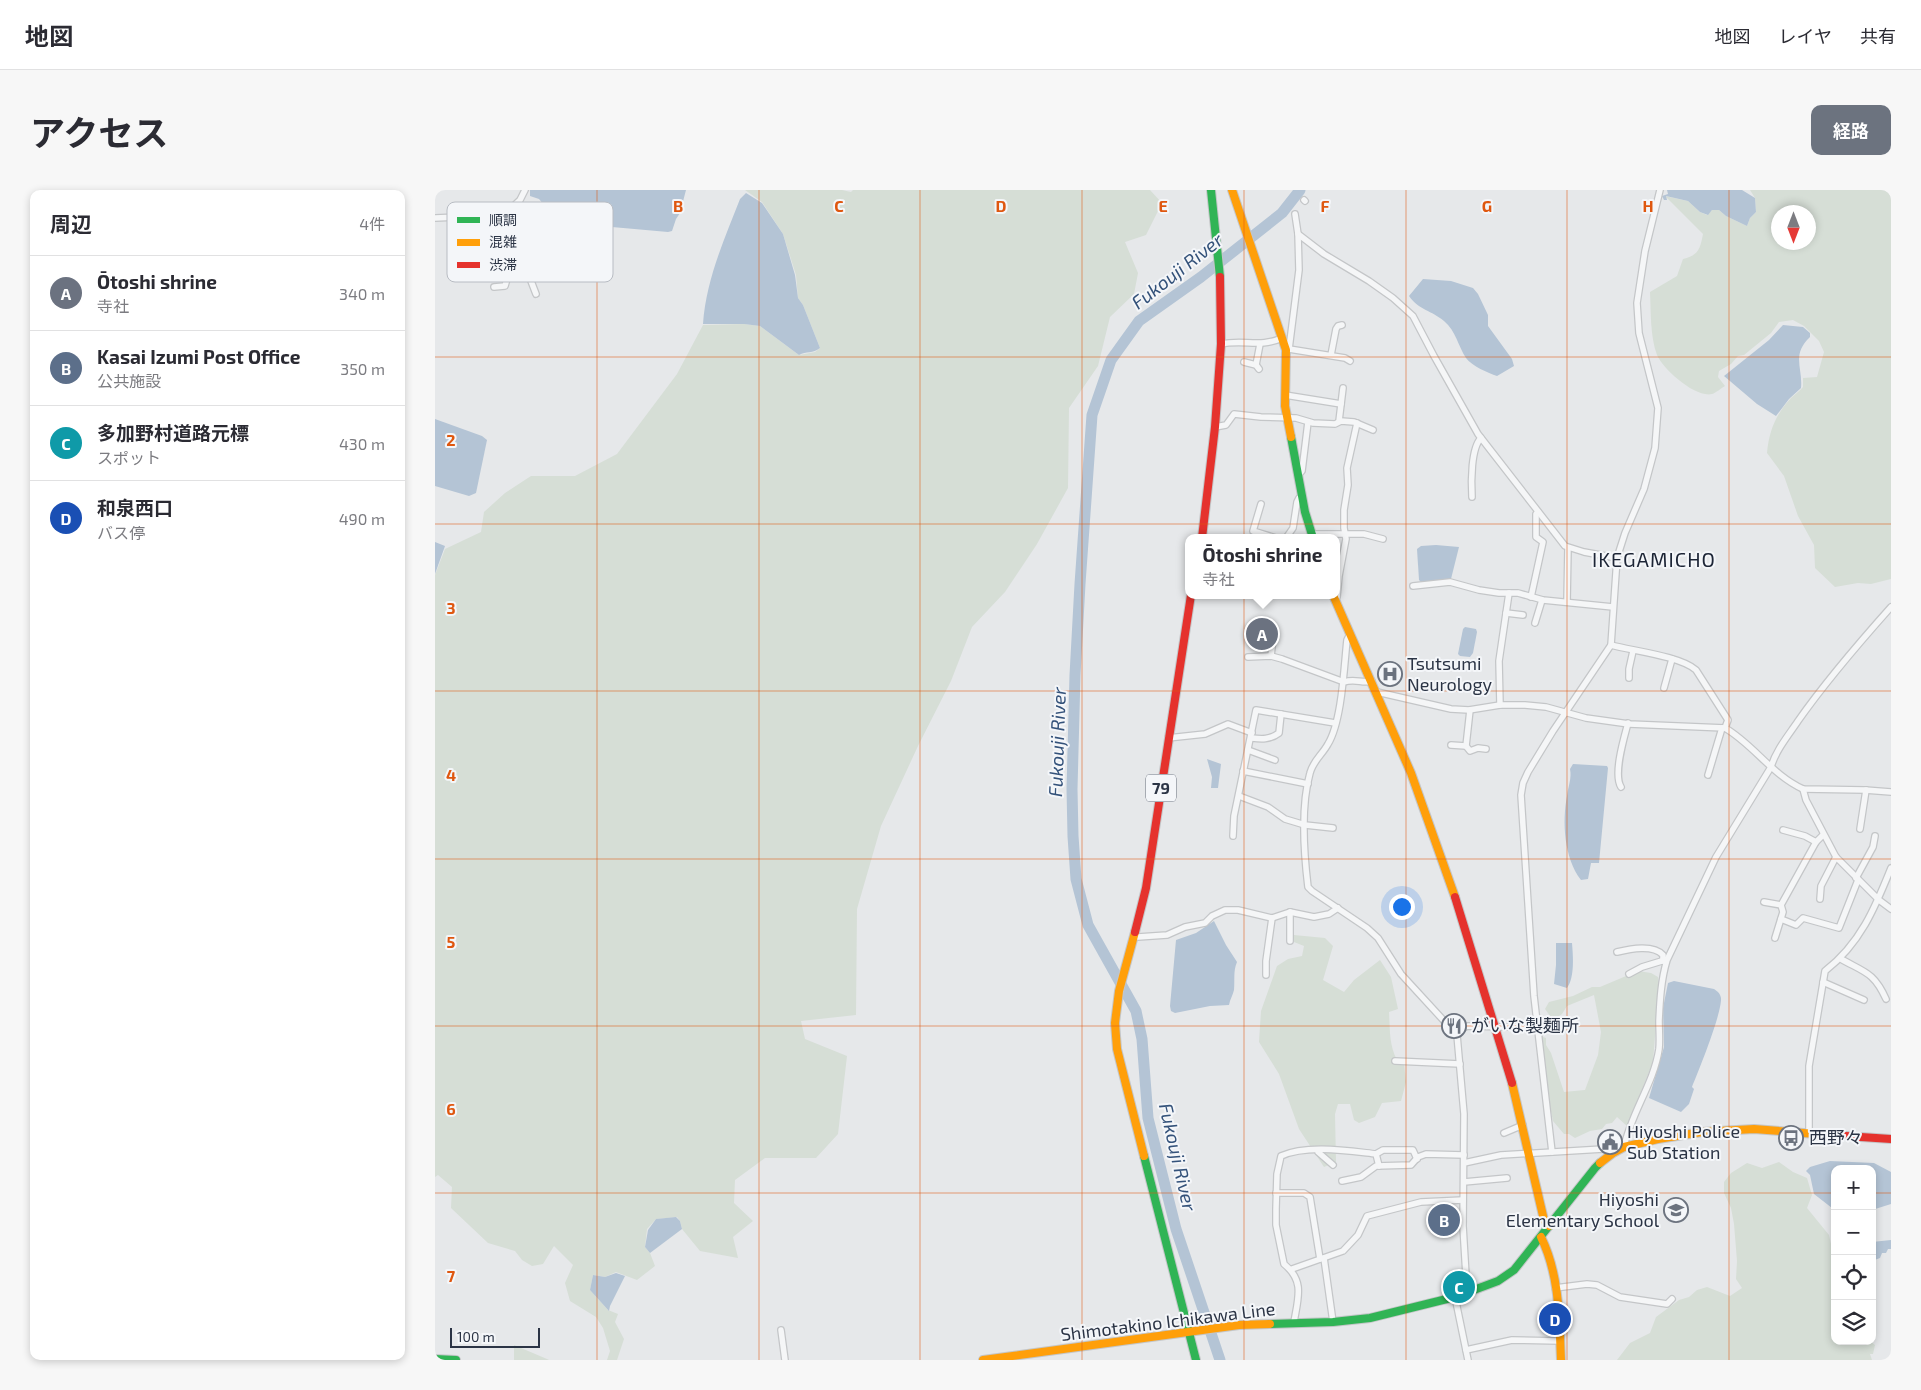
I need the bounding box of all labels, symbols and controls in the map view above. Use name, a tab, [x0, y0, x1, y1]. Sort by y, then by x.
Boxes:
text: 地図	[25, 21, 73, 50]
text: 地図	[1715, 25, 1751, 47]
text: レイヤ	[1779, 25, 1832, 47]
text: 共有	[1860, 25, 1896, 47]
button: 経路	[1811, 105, 1891, 155]
text: アクセス	[30, 111, 168, 153]
text: B	[673, 196, 683, 215]
text: C	[834, 196, 844, 215]
text: D	[996, 196, 1007, 215]
text: E	[1158, 196, 1168, 215]
text: F	[1321, 196, 1330, 215]
text: G	[1482, 196, 1492, 215]
text: H	[1642, 196, 1654, 215]
legend	[447, 202, 613, 282]
north arrow	[1771, 205, 1816, 250]
text: 周辺	[50, 211, 92, 236]
text: 順調	[489, 211, 517, 228]
text: 4件	[359, 214, 385, 233]
water label: Fukouji River	[1126, 227, 1227, 313]
text: 混雑	[489, 233, 517, 250]
text: 渋滞	[489, 256, 517, 273]
text: Ōtoshi shrine	[97, 270, 217, 293]
text: A	[61, 284, 71, 303]
text: 340 m	[339, 284, 385, 303]
text: 寺社	[97, 296, 129, 315]
text: Kasai Izumi Post Office	[97, 345, 301, 368]
text: B	[61, 359, 71, 378]
text: 350 m	[340, 359, 385, 378]
text: 公共施設	[97, 371, 161, 390]
text: 多加野村道路元標	[97, 421, 249, 444]
text: 2	[446, 430, 456, 449]
text: C	[61, 434, 71, 453]
text: 430 m	[339, 434, 385, 453]
text: スポット	[97, 448, 161, 467]
text: 和泉西口	[97, 496, 173, 519]
text: D	[61, 509, 71, 528]
text: 490 m	[339, 509, 385, 528]
text: バス停	[97, 523, 145, 542]
popup	[1185, 534, 1340, 599]
text: Ōtoshi shrine	[1203, 543, 1322, 566]
district label: IKEGAMICHO	[1592, 547, 1716, 571]
text: 寺社	[1203, 569, 1235, 588]
text: 3	[446, 598, 456, 617]
pin: A	[1246, 615, 1278, 653]
place label: Tsutsumi Neurology	[1407, 652, 1492, 695]
hospital icon: Tsutsumi Neurology	[1377, 661, 1403, 687]
water label: Fukouji River	[1043, 686, 1070, 797]
text: 4	[446, 765, 456, 784]
road number: 79	[1146, 774, 1176, 802]
your location	[1389, 894, 1415, 920]
text: 5	[447, 932, 456, 951]
restaurant icon: がいな製麺所	[1441, 1013, 1467, 1039]
place label: がいな製麺所	[1471, 1014, 1579, 1036]
text: 6	[446, 1099, 456, 1118]
water label: Fukouji River	[1155, 1101, 1202, 1213]
place label: Hiyoshi Police Sub Station	[1627, 1120, 1740, 1163]
bus stop icon: 西野々	[1778, 1125, 1804, 1151]
place label: 西野々	[1809, 1126, 1863, 1148]
public building icon: Hiyoshi Police Sub Station	[1597, 1129, 1623, 1155]
map controls	[1831, 1165, 1876, 1345]
button: +	[1831, 1165, 1876, 1210]
place label: Hiyoshi Elementary School	[1506, 1188, 1660, 1231]
school or university icon: Hiyoshi Elementary School	[1663, 1197, 1689, 1223]
pin: B	[1428, 1201, 1460, 1239]
button: −	[1831, 1210, 1876, 1255]
button: locate	[1831, 1255, 1876, 1300]
text: 7	[447, 1266, 456, 1285]
pin: C	[1443, 1268, 1475, 1306]
street label: Shimotakino Ichikawa Line	[1059, 1297, 1276, 1345]
pin: D	[1539, 1300, 1571, 1338]
button: layers	[1831, 1300, 1876, 1345]
scale bar	[450, 1325, 540, 1348]
text: 100 m	[457, 1328, 495, 1345]

